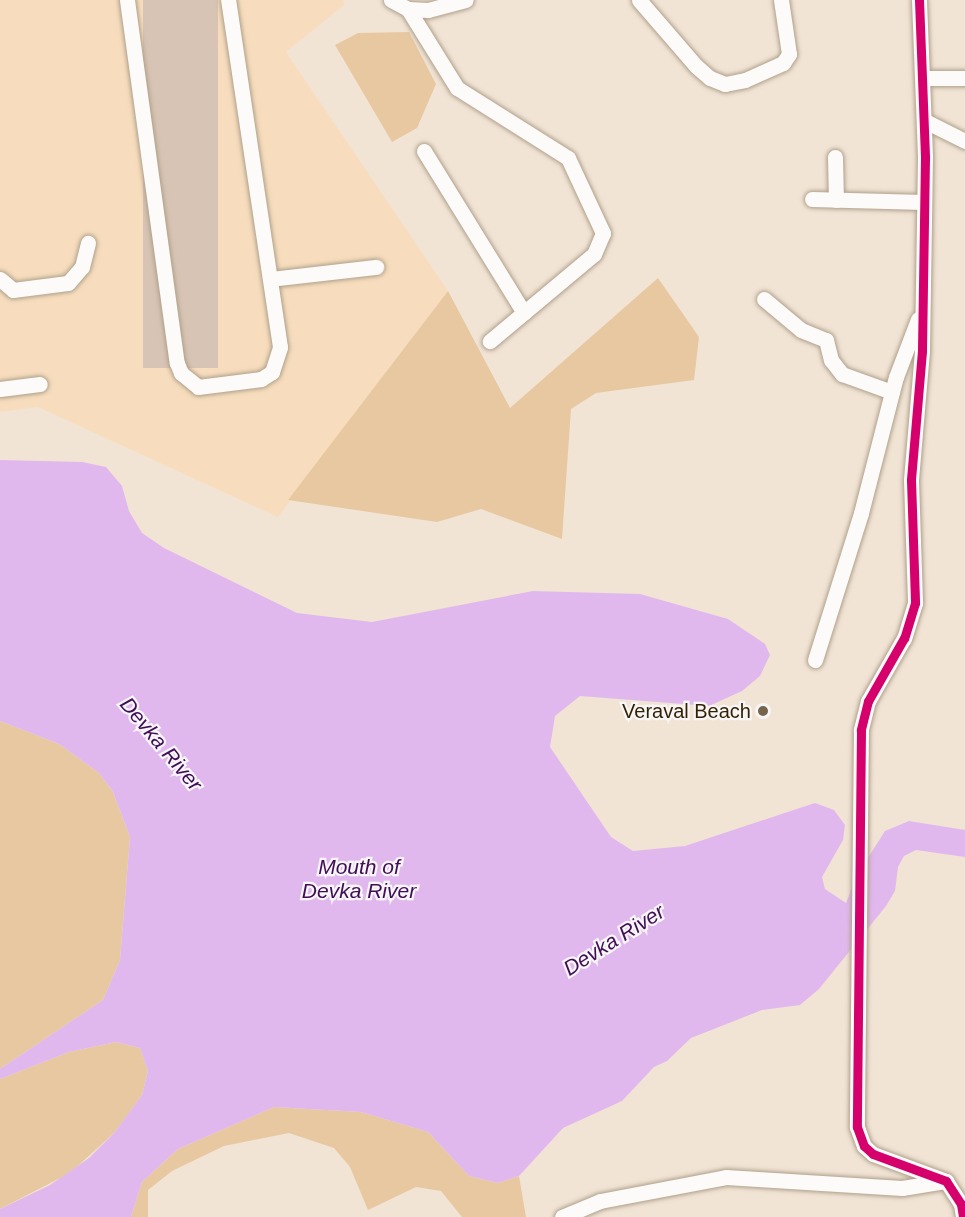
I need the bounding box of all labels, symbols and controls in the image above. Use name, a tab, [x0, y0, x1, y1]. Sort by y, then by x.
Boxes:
water label: Devka River	[115, 692, 207, 796]
place label: Veraval Beach	[622, 699, 751, 723]
marker: Veraval Beach	[756, 704, 770, 718]
water label: Mouth of Devka River	[302, 854, 416, 904]
water label: Devka River	[559, 899, 669, 981]

